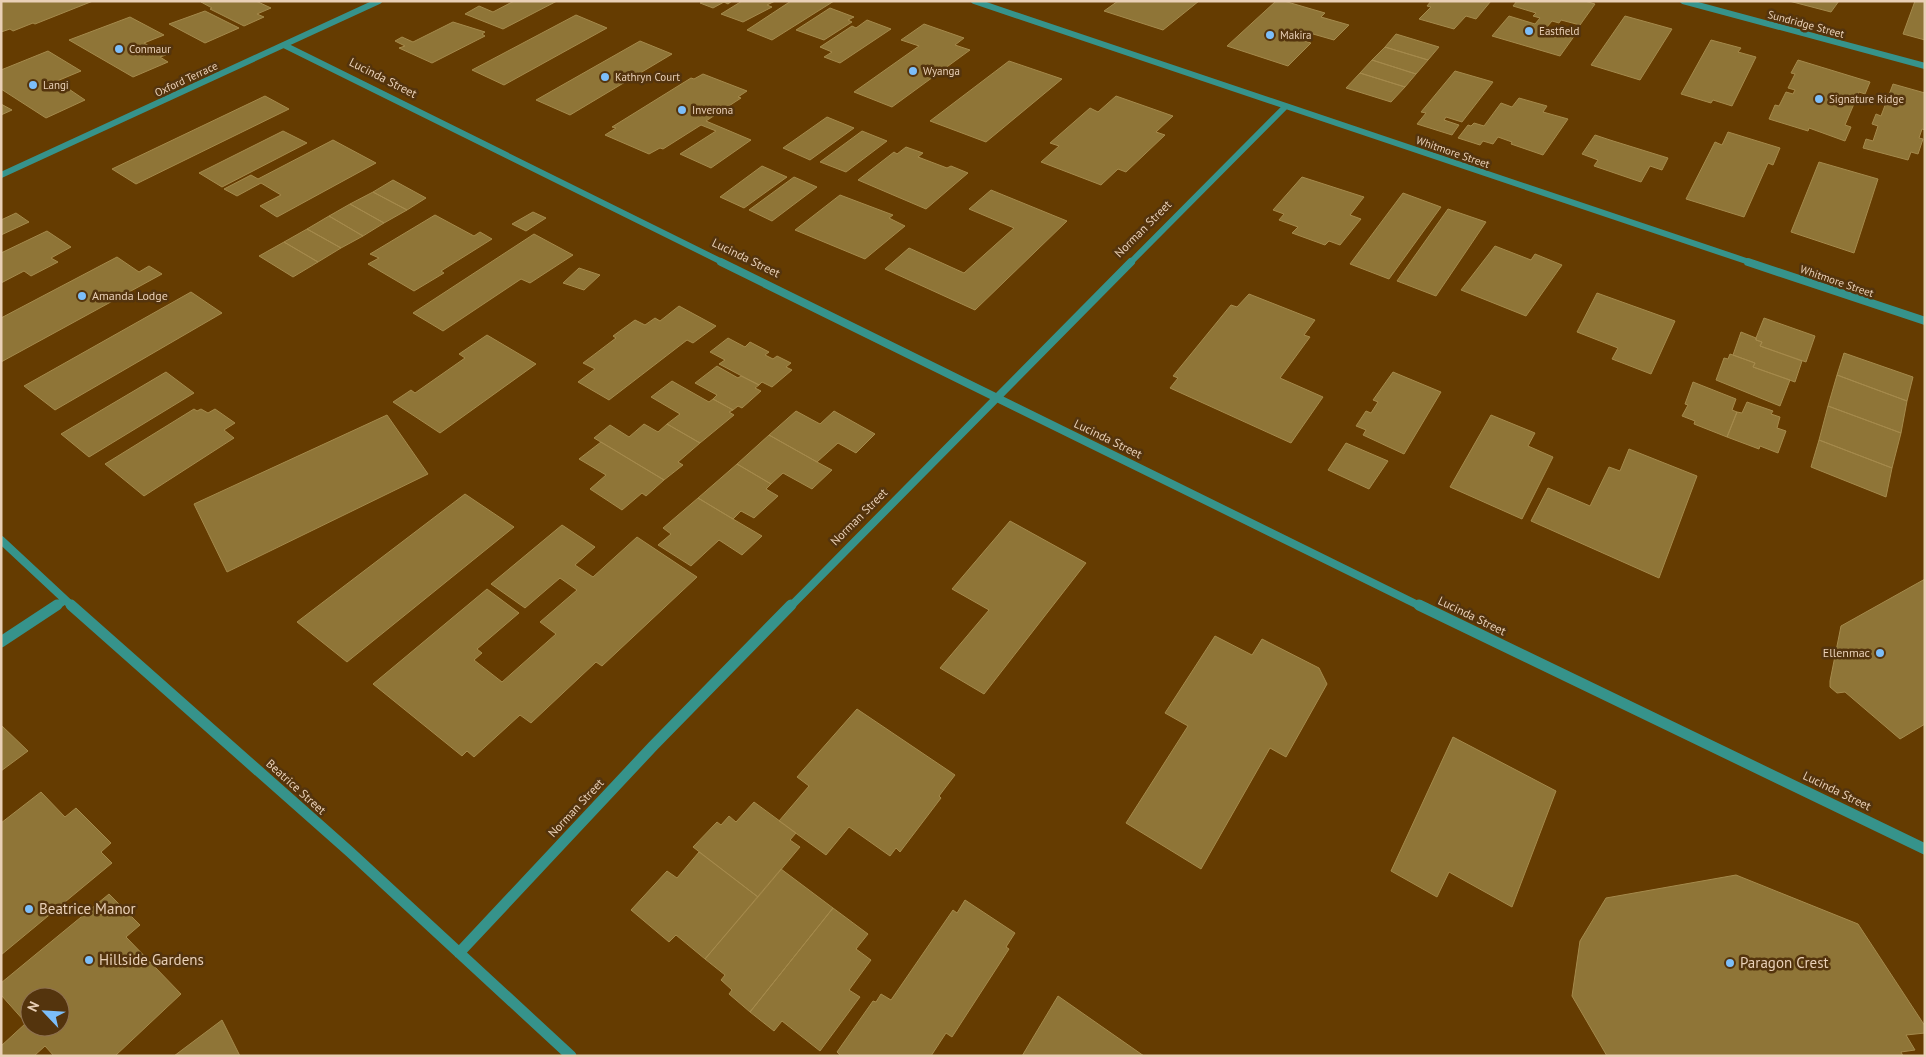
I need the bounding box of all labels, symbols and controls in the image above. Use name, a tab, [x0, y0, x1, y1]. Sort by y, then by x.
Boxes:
street label: Sundridge Street	[1766, 7, 1846, 41]
place label: Eastfield	[1539, 24, 1579, 38]
marker: Eastfield	[1523, 25, 1535, 37]
place label: Makira	[1280, 28, 1312, 42]
marker: Makira	[1264, 29, 1276, 41]
place label: Conmaur	[129, 42, 171, 56]
marker: Conmaur	[113, 43, 125, 55]
street label: Lucinda Street	[347, 54, 420, 101]
street label: Oxford Terrace	[152, 58, 220, 100]
place label: Wyanga	[923, 64, 960, 78]
marker: Wyanga	[907, 65, 919, 77]
place label: Kathryn Court	[615, 70, 680, 84]
marker: Kathryn Court	[599, 71, 611, 83]
place label: Langi	[43, 78, 69, 92]
marker: Langi	[27, 79, 39, 91]
place label: Signature Ridge	[1829, 92, 1904, 106]
marker: Signature Ridge	[1813, 93, 1825, 105]
place label: Inverona	[692, 103, 733, 117]
marker: Inverona	[676, 104, 688, 116]
street label: Whitmore Street	[1414, 133, 1492, 171]
street label: Norman Street	[1111, 197, 1174, 260]
street label: Lucinda Street	[710, 235, 783, 280]
street label: Whitmore Street	[1798, 262, 1876, 300]
place label: Amanda Lodge	[92, 288, 168, 303]
marker: Amanda Lodge	[76, 290, 88, 302]
street label: Lucinda Street	[1072, 416, 1145, 461]
street label: Norman Street	[827, 485, 890, 548]
street label: Lucinda Street	[1436, 593, 1509, 638]
place label: Ellenmac	[1823, 645, 1871, 660]
marker: Ellenmac	[1874, 647, 1886, 659]
street label: Beatrice Street	[263, 756, 329, 817]
street label: Lucinda Street	[1801, 768, 1874, 813]
street label: Norman Street	[545, 775, 607, 840]
place label: Beatrice Manor	[39, 899, 136, 918]
marker: Beatrice Manor	[23, 903, 35, 915]
place label: Hillside Gardens	[99, 950, 204, 969]
place label: Paragon Crest	[1740, 953, 1829, 972]
marker: Hillside Gardens	[83, 954, 95, 966]
marker: Paragon Crest	[1724, 957, 1736, 969]
north arrow	[20, 987, 70, 1037]
text: N	[23, 999, 43, 1014]

